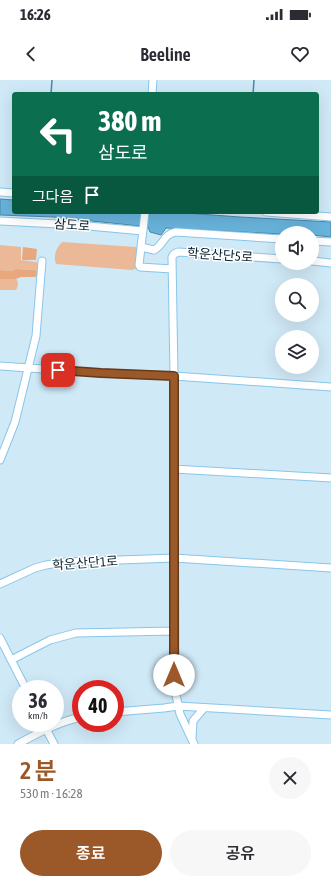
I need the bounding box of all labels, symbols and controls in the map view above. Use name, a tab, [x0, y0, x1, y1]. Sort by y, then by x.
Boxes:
text: 16:26	[20, 6, 51, 23]
icon: back	[20, 43, 42, 65]
icon: heart	[289, 43, 311, 65]
text: Beeline	[140, 44, 191, 65]
text: 380 m	[98, 105, 161, 137]
icon: left	[32, 108, 84, 160]
text: 삼도로	[98, 142, 148, 163]
icon: arrive	[81, 184, 103, 206]
text: 그다음	[32, 188, 73, 205]
street label: 삼도로	[54, 216, 90, 234]
map controls	[275, 226, 319, 374]
button: sound	[275, 226, 319, 270]
street label: 학운산단5로	[187, 245, 253, 265]
button: search	[275, 278, 319, 322]
button: layers	[275, 330, 319, 374]
pin	[41, 353, 75, 387]
icon: arrive	[47, 359, 69, 381]
street label: 학운산단1로	[52, 553, 118, 573]
position arrow	[153, 654, 195, 696]
speed limit sign: 40	[72, 680, 124, 732]
text: 36	[29, 689, 47, 712]
text: km/h	[28, 710, 48, 721]
text: 2 분	[20, 757, 57, 784]
button: close	[269, 757, 311, 799]
text: 530 m · 16:28	[20, 786, 83, 801]
button: 종료	[20, 830, 162, 876]
button: 공유	[170, 830, 311, 876]

